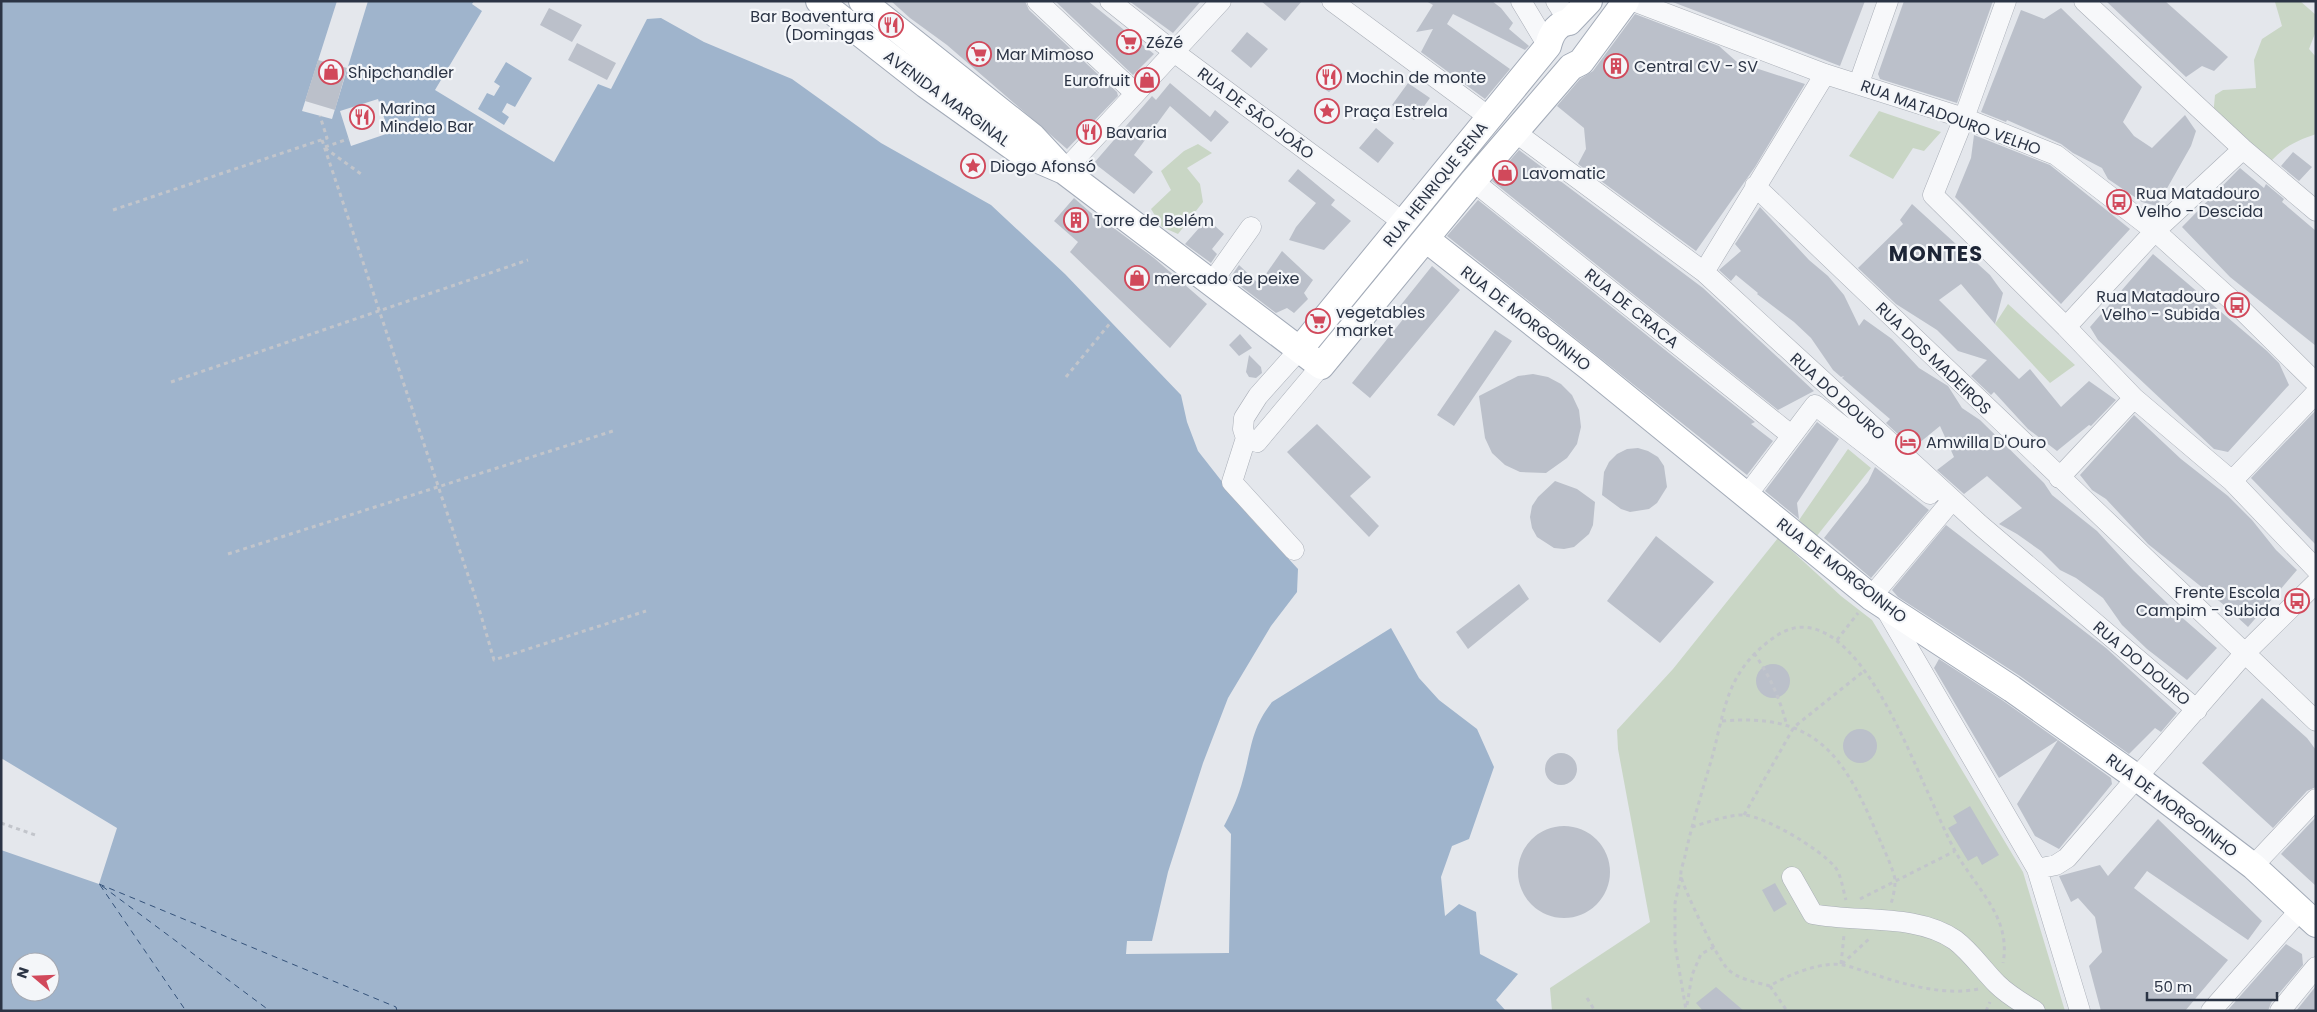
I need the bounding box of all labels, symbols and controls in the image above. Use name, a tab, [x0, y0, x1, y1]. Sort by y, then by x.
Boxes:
place label: Bar Boaventura (Domingas	[750, 5, 874, 46]
restaurant icon: Bar Boaventura (Domingas	[878, 12, 904, 38]
supermarket icon: ZéZé	[1116, 29, 1142, 55]
place label: ZéZé	[1146, 31, 1183, 54]
supermarket icon: Mar Mimoso	[966, 41, 992, 67]
place label: Mar Mimoso	[996, 43, 1094, 66]
street label: AVENIDA MARGINAL	[879, 45, 1015, 152]
building icon: Central CV - SV	[1603, 53, 1629, 79]
place label: Central CV - SV	[1634, 55, 1758, 78]
shop icon: Shipchandler	[318, 59, 344, 85]
place label: Shipchandler	[348, 61, 454, 84]
street label: RUA DE SÃO JOÃO	[1193, 62, 1319, 165]
restaurant icon: Mochin de monte	[1316, 64, 1342, 90]
place label: Mochin de monte	[1346, 66, 1486, 89]
shop icon: Eurofruit	[1134, 67, 1160, 93]
place label: Eurofruit	[1064, 69, 1130, 92]
street label: RUA MATADOURO VELHO	[1857, 74, 2044, 161]
place label: Marina Mindelo Bar	[380, 97, 474, 138]
place icon: Praça Estrela	[1314, 98, 1340, 124]
place label: Praça Estrela	[1344, 100, 1448, 123]
restaurant icon: Marina Mindelo Bar	[349, 104, 375, 130]
street label: RUA HENRIQUE SENA	[1378, 117, 1493, 252]
restaurant icon: Bavaria	[1076, 119, 1102, 145]
place label: Bavaria	[1106, 121, 1167, 144]
place icon: Diogo Afonsó	[960, 153, 986, 179]
place label: Diogo Afonsó	[990, 155, 1096, 178]
shop icon: Lavomatic	[1492, 160, 1518, 186]
place label: Lavomatic	[1522, 162, 1606, 185]
place label: Rua Matadouro Velho - Descida	[2136, 182, 2263, 223]
bus stop icon: Rua Matadouro Velho - Descida	[2106, 189, 2132, 215]
building icon: Torre de Belém	[1063, 207, 1089, 233]
place label: Torre de Belém	[1094, 209, 1214, 232]
district label: MONTES	[1889, 239, 1983, 268]
street label: RUA DE MORGOINHO	[1456, 260, 1596, 376]
street label: RUA DE CRACA	[1580, 263, 1684, 354]
shop icon: mercado de peixe	[1124, 265, 1150, 291]
place label: mercado de peixe	[1154, 267, 1300, 290]
place label: Rua Matadouro Velho - Subida	[2096, 285, 2220, 326]
bus stop icon: Rua Matadouro Velho - Subida	[2224, 292, 2250, 318]
street label: RUA DOS MADEIROS	[1871, 297, 1997, 420]
place label: vegetables market	[1336, 301, 1425, 342]
supermarket icon: vegetables market	[1305, 308, 1331, 334]
street label: RUA DO DOURO	[1785, 347, 1890, 445]
hotel icon: Amwilla D'Ouro	[1895, 429, 1921, 455]
place label: Amwilla D'Ouro	[1926, 431, 2046, 454]
street label: RUA DE MORGOINHO	[1772, 512, 1912, 628]
place label: Frente Escola Campim - Subida	[2136, 581, 2280, 622]
bus stop icon: Frente Escola Campim - Subida	[2284, 588, 2310, 614]
street label: RUA DO DOURO	[2088, 616, 2195, 711]
street label: RUA DE MORGOINHO	[2101, 748, 2242, 863]
north arrow	[10, 952, 60, 1002]
text: N	[12, 965, 34, 981]
scale bar	[2147, 970, 2277, 1002]
text: 50 m	[2154, 976, 2192, 997]

